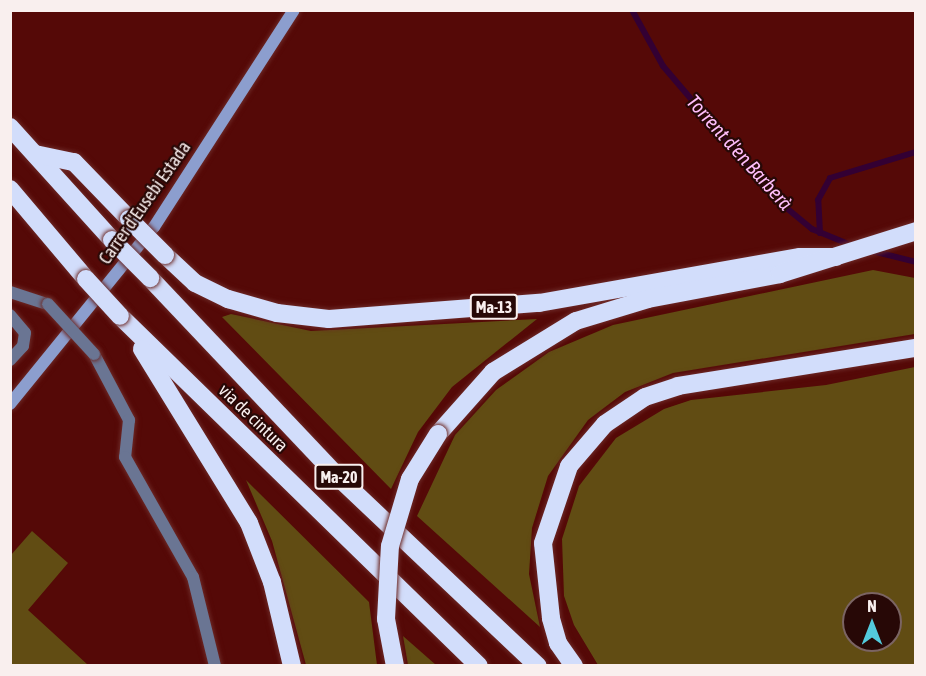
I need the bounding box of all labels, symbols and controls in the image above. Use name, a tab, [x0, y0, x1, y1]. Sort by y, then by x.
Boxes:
water label: Torrent d'en Barberà	[682, 89, 798, 215]
street label: Carrer d'Eusebi Estada	[95, 137, 195, 269]
road number: Ma-13	[468, 294, 520, 320]
street label: via de cintura	[214, 380, 292, 456]
road number: Ma-20	[314, 464, 364, 490]
north arrow	[842, 592, 902, 652]
text: N	[867, 597, 877, 615]

